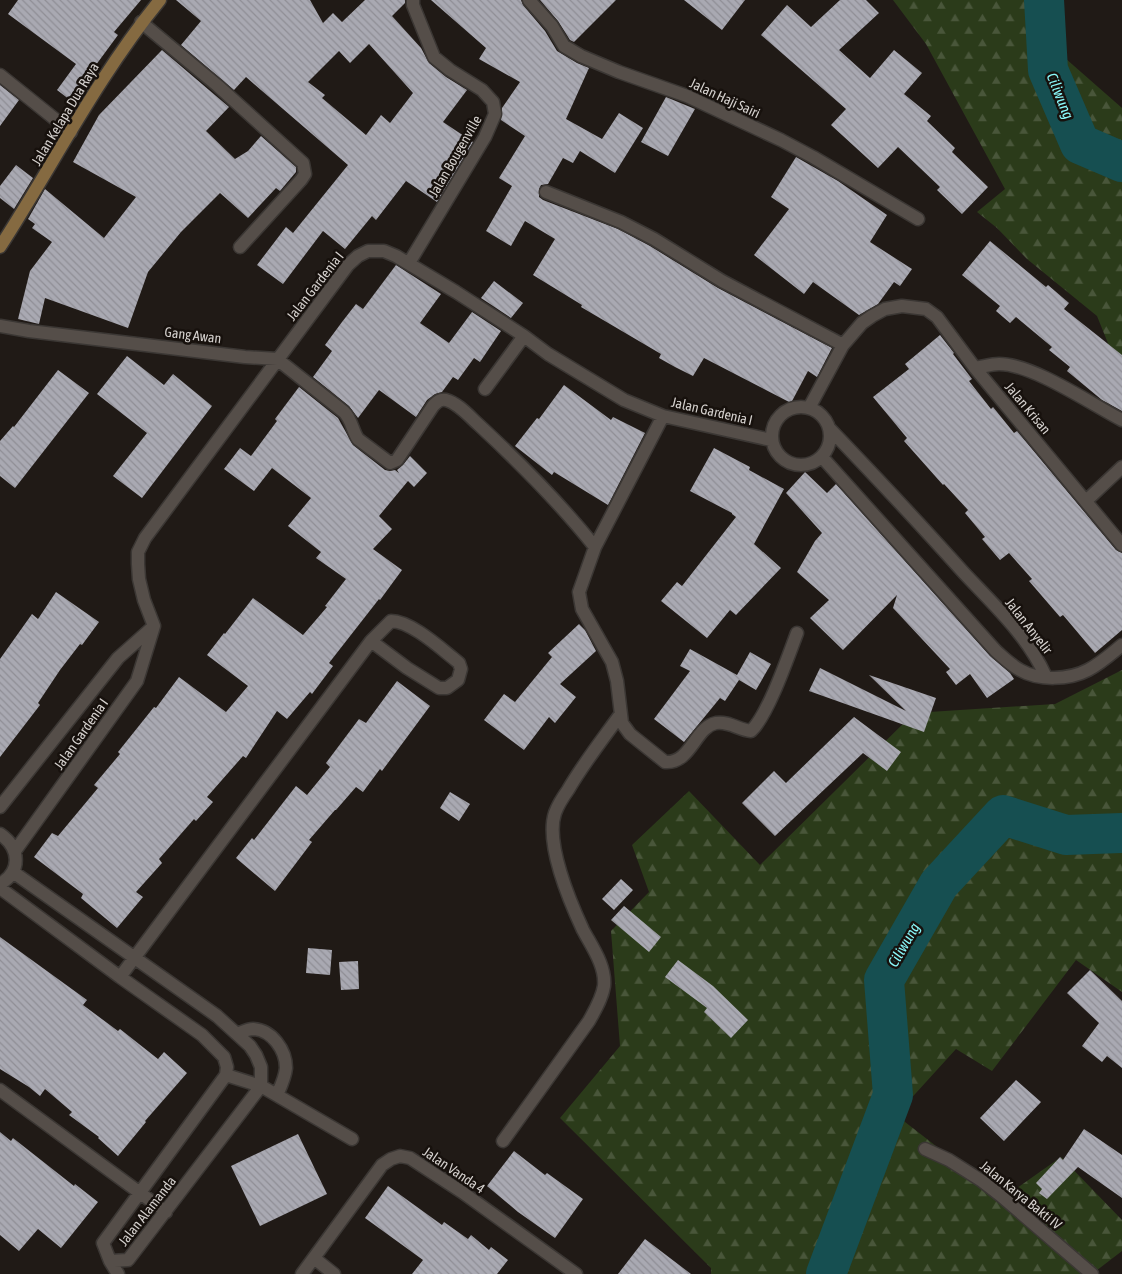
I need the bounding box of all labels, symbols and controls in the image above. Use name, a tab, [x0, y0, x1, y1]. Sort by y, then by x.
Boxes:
street label: Jalan Kelapa Dua Raya	[28, 60, 102, 168]
water label: Ciliwung	[1044, 70, 1077, 121]
street label: Jalan Haji Sairi	[687, 75, 763, 121]
street label: Jalan Bougenville	[425, 112, 485, 200]
street label: Jalan Gardenia I	[283, 248, 347, 324]
street label: Gang Awan	[164, 324, 222, 346]
street label: Jalan Krisan	[1002, 379, 1054, 437]
street label: Jalan Gardenia I	[670, 394, 754, 428]
street label: Jalan Anyelir	[1002, 595, 1056, 658]
street label: Jalan Gardenia I	[51, 695, 111, 773]
water label: Ciliwung	[884, 920, 923, 970]
street label: Jalan Vanda 4	[420, 1143, 488, 1197]
street label: Jalan Karya Bakti IV	[977, 1157, 1065, 1233]
street label: Jalan Alamanda	[115, 1173, 179, 1249]

